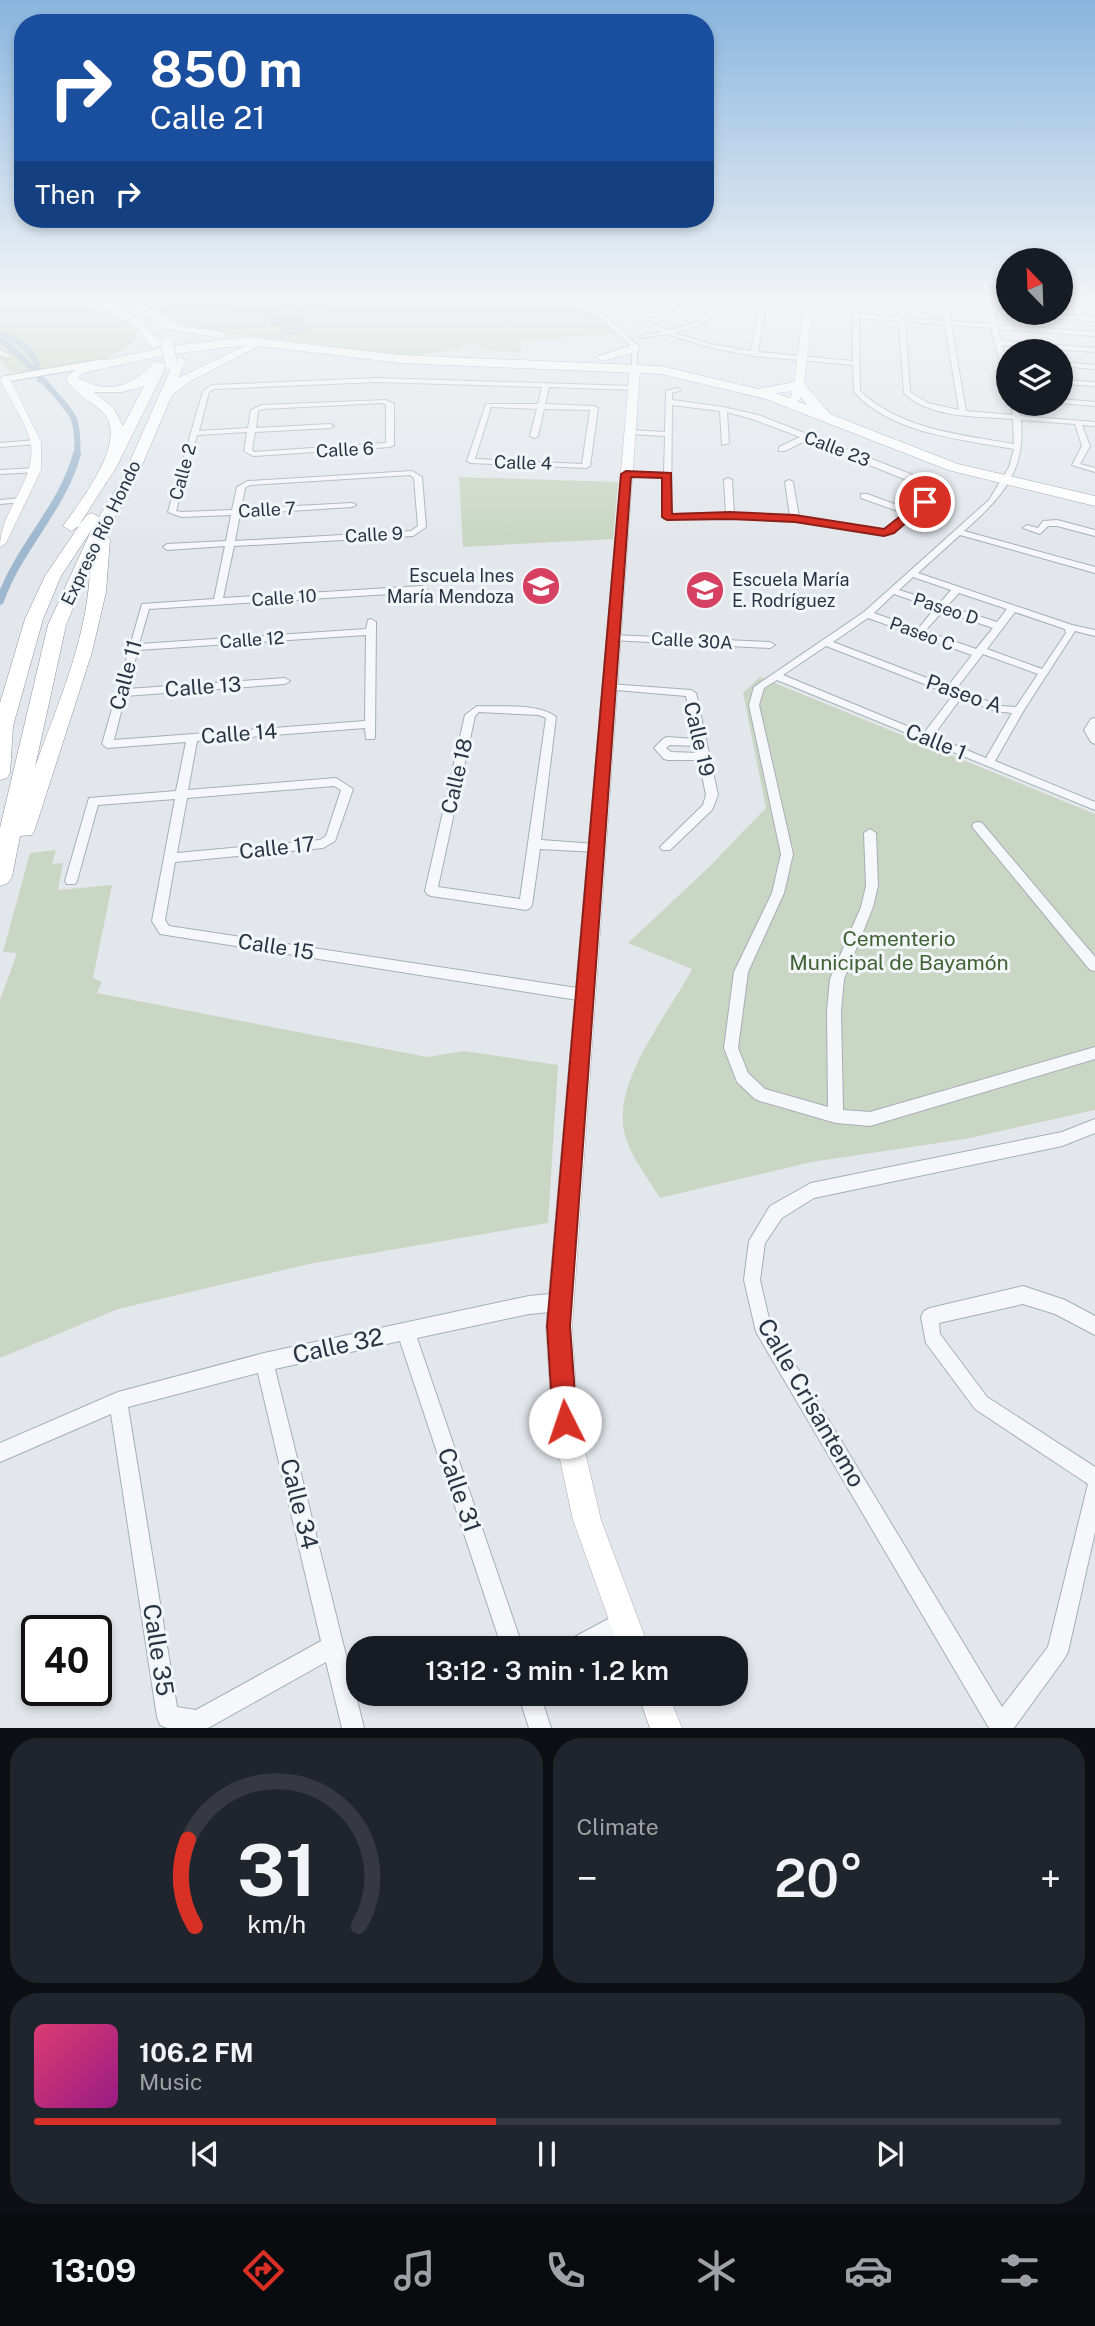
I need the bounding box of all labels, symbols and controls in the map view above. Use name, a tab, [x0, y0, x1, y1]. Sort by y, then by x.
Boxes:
text: 850 m	[150, 40, 302, 98]
icon: right	[35, 42, 126, 133]
text: Calle 21	[150, 99, 265, 136]
icon: right	[109, 175, 147, 213]
text: Then	[35, 179, 95, 210]
north arrow	[996, 248, 1073, 326]
map controls	[996, 248, 1073, 416]
button: layers	[996, 339, 1073, 416]
street label: Calle 23	[801, 426, 873, 471]
street label: Calle 6	[315, 437, 375, 462]
street label: Calle 2	[165, 441, 200, 502]
street label: Calle 4	[494, 451, 552, 474]
street label: Expreso Río Hondo	[56, 457, 145, 609]
pin	[895, 472, 955, 532]
icon: arrive	[906, 483, 944, 521]
street label: Calle 7	[238, 498, 296, 521]
street label: Calle 9	[344, 522, 404, 547]
place label: Escuela Ines María Mendoza	[387, 565, 514, 607]
school or university icon: Escuela Ines María Mendoza	[520, 565, 562, 607]
school or university icon: Escuela María E. Rodríguez	[684, 569, 726, 611]
place label: Escuela María E. Rodríguez	[732, 569, 849, 611]
street label: Calle 10	[251, 585, 317, 610]
street label: Paseo D	[911, 588, 981, 629]
street label: Paseo C	[887, 612, 957, 655]
street label: Calle 12	[219, 627, 285, 652]
street label: Calle 30A	[651, 628, 734, 653]
street label: Calle 11	[104, 637, 147, 713]
street label: Paseo A	[923, 669, 1006, 718]
street label: Calle 13	[164, 671, 242, 702]
street label: Calle 19	[679, 699, 720, 779]
street label: Calle 14	[200, 718, 278, 749]
street label: Calle 1	[902, 718, 970, 765]
street label: Calle 18	[436, 736, 477, 816]
street label: Calle 17	[238, 831, 316, 864]
park label: Cementerio Municipal de Bayamón	[789, 926, 1009, 975]
street label: Calle 15	[236, 928, 316, 965]
street label: Calle Crisantemo	[752, 1313, 872, 1492]
street label: Calle 32	[290, 1322, 386, 1368]
position arrow	[528, 1385, 602, 1459]
street label: Calle 31	[432, 1444, 487, 1536]
street label: Calle 34	[275, 1455, 325, 1552]
street label: Calle 35	[138, 1602, 180, 1698]
speed limit sign: 40	[21, 1615, 112, 1706]
text: 13:12 · 3 min · 1.2 km	[425, 1655, 669, 1686]
text: Climate	[577, 1813, 659, 1840]
text: 31	[236, 1828, 316, 1913]
text: 20°	[774, 1848, 863, 1909]
text: −	[577, 1856, 598, 1901]
text: +	[1040, 1856, 1061, 1901]
text: km/h	[247, 1909, 306, 1939]
text: 106.2 FM	[139, 2037, 254, 2068]
text: Music	[139, 2068, 203, 2095]
icon: previous	[186, 2135, 224, 2173]
icon: pause	[528, 2135, 566, 2173]
icon: next	[871, 2135, 909, 2173]
icon: directions	[239, 2246, 288, 2295]
icon: music	[390, 2246, 439, 2295]
icon: phone	[541, 2246, 590, 2295]
icon: climate	[692, 2246, 741, 2295]
icon: car	[844, 2246, 893, 2295]
icon: filters	[995, 2246, 1044, 2295]
text: 13:09	[51, 2252, 136, 2289]

